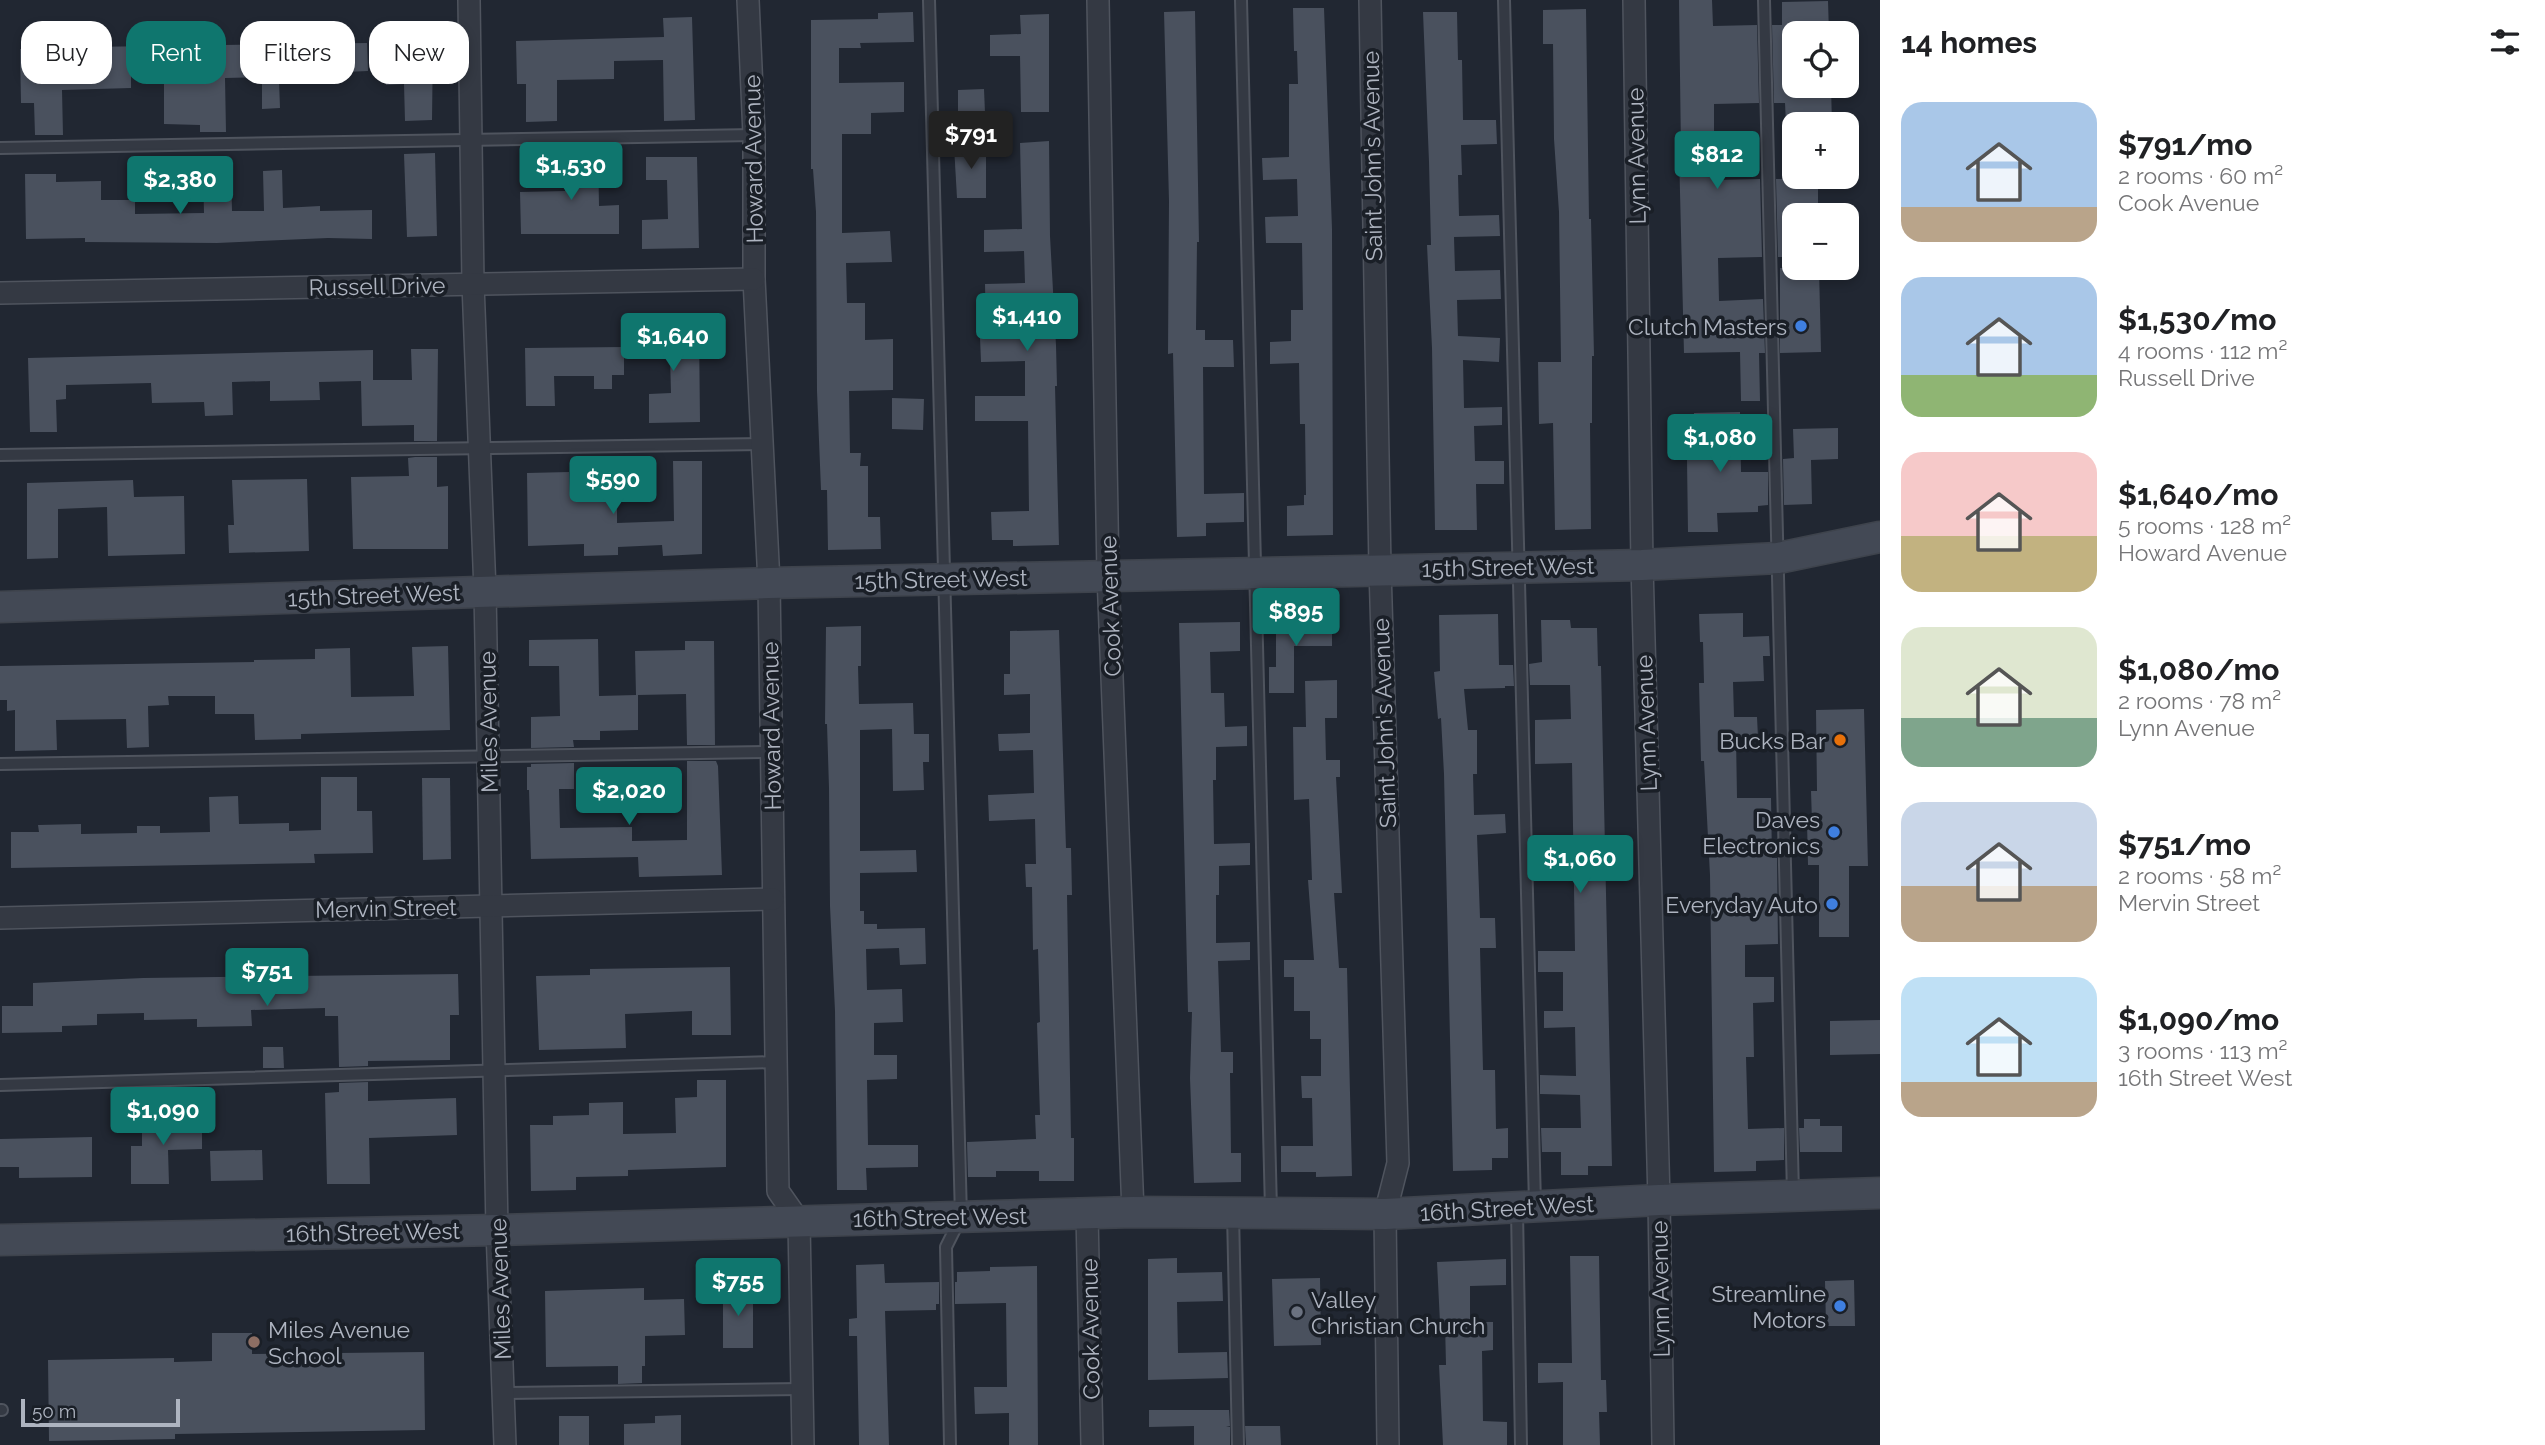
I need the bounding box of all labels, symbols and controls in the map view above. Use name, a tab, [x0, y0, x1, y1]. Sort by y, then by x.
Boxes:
chip: Buy	[21, 21, 112, 84]
chip: Rent	[126, 21, 226, 84]
chip: Filters	[240, 21, 355, 84]
chip: New	[369, 21, 469, 84]
map controls	[1782, 21, 1859, 280]
button: locate	[1782, 21, 1859, 98]
icon: filters	[2486, 23, 2524, 61]
text: 14 homes	[1901, 25, 2037, 60]
street label: Saint John's Avenue	[1357, 51, 1387, 261]
street label: Howard Avenue	[738, 74, 768, 244]
street label: Lynn Avenue	[1621, 87, 1651, 225]
pin: $791	[930, 111, 1012, 171]
button: +	[1782, 112, 1859, 189]
text: $791	[945, 120, 997, 147]
text: $791/mo	[2118, 127, 2252, 162]
icon: home	[1957, 130, 2041, 214]
pin: $812	[1676, 132, 1758, 191]
text: $812	[1691, 140, 1743, 167]
pin: $1,530	[514, 142, 628, 202]
text: $1,530	[536, 151, 606, 178]
pin: $2,380	[123, 156, 237, 216]
text: 2 rooms · 60 m²	[2118, 162, 2283, 189]
text: $2,380	[143, 165, 217, 192]
text: Cook Avenue	[2118, 189, 2259, 216]
button: −	[1782, 203, 1859, 280]
street label: Russell Drive	[308, 271, 446, 301]
pin: $1,410	[970, 294, 1084, 353]
text: $1,410	[992, 302, 1062, 329]
text: $1,530/mo	[2118, 302, 2276, 337]
icon: home	[1957, 305, 2041, 389]
place label: Clutch Masters	[1628, 313, 1787, 340]
pin: $1,640	[616, 314, 730, 373]
marker: Clutch Masters	[1793, 318, 1809, 334]
text: $1,640	[637, 322, 709, 349]
text: 4 rooms · 112 m²	[2118, 337, 2287, 364]
text: Russell Drive	[2118, 364, 2255, 391]
pin: $1,080	[1663, 414, 1777, 474]
text: $1,080	[1683, 423, 1757, 450]
pin: $590	[572, 456, 654, 516]
text: $590	[586, 465, 641, 492]
text: $1,640/mo	[2118, 477, 2278, 512]
icon: home	[1957, 480, 2041, 564]
text: 5 rooms · 128 m²	[2118, 512, 2291, 539]
street label: Cook Avenue	[1094, 535, 1126, 677]
text: Howard Avenue	[2118, 539, 2287, 566]
street label: 15th Street West	[1421, 552, 1595, 582]
street label: 15th Street West	[854, 564, 1028, 594]
street label: 15th Street West	[287, 578, 461, 612]
pin: $895	[1255, 588, 1337, 648]
text: $895	[1269, 597, 1323, 624]
street label: Saint John's Avenue	[1367, 617, 1401, 829]
street label: Howard Avenue	[756, 641, 786, 811]
street label: Miles Avenue	[473, 651, 503, 793]
text: $1,080/mo	[2118, 652, 2280, 687]
street label: Lynn Avenue	[1630, 654, 1662, 792]
icon: home	[1957, 655, 2041, 739]
text: 2 rooms · 78 m²	[2118, 687, 2281, 714]
text: Lynn Avenue	[2118, 714, 2255, 741]
place label: Bucks Bar	[1719, 727, 1826, 754]
marker: Bucks Bar	[1832, 732, 1848, 748]
pin: $2,020	[572, 768, 686, 827]
text: $2,020	[592, 776, 666, 803]
place label: Daves Electronics	[1702, 806, 1820, 859]
marker: Daves Electronics	[1826, 824, 1842, 840]
text: $751/mo	[2118, 827, 2251, 862]
icon: home	[1957, 830, 2041, 914]
pin: $1,060	[1523, 836, 1637, 895]
text: $1,060	[1543, 844, 1617, 871]
text: 2 rooms · 58 m²	[2118, 862, 2281, 889]
text: Mervin Street	[2118, 889, 2260, 916]
place label: Everyday Auto	[1665, 891, 1818, 918]
street label: Mervin Street	[315, 893, 457, 923]
marker: Everyday Auto	[1824, 896, 1840, 912]
pin: $751	[226, 948, 308, 1008]
text: $751	[241, 957, 293, 984]
text: $1,090/mo	[2118, 1002, 2279, 1037]
icon: home	[1957, 1005, 2041, 1089]
text: 3 rooms · 113 m²	[2118, 1037, 2287, 1064]
text: 16th Street West	[2118, 1064, 2292, 1091]
pin: $1,090	[106, 1088, 220, 1147]
text: $1,090	[126, 1096, 200, 1123]
street label: 16th Street West	[1419, 1190, 1595, 1226]
street label: 16th Street West	[853, 1202, 1028, 1232]
street label: 16th Street West	[286, 1217, 461, 1247]
street label: Miles Avenue	[484, 1218, 516, 1360]
street label: Lynn Avenue	[1645, 1220, 1675, 1358]
pin: $755	[697, 1258, 779, 1318]
street label: Cook Avenue	[1075, 1258, 1105, 1400]
text: $755	[712, 1267, 764, 1294]
place label: Streamline Motors	[1711, 1280, 1826, 1333]
place label: Valley Christian Church	[1311, 1286, 1486, 1339]
marker: Streamline Motors	[1832, 1298, 1848, 1314]
marker: Valley Christian Church	[1289, 1304, 1305, 1320]
place label: Miles Avenue School	[268, 1316, 410, 1369]
marker: Miles Avenue School	[246, 1334, 262, 1350]
scale bar	[21, 1396, 180, 1428]
text: 50 m	[32, 1400, 76, 1422]

